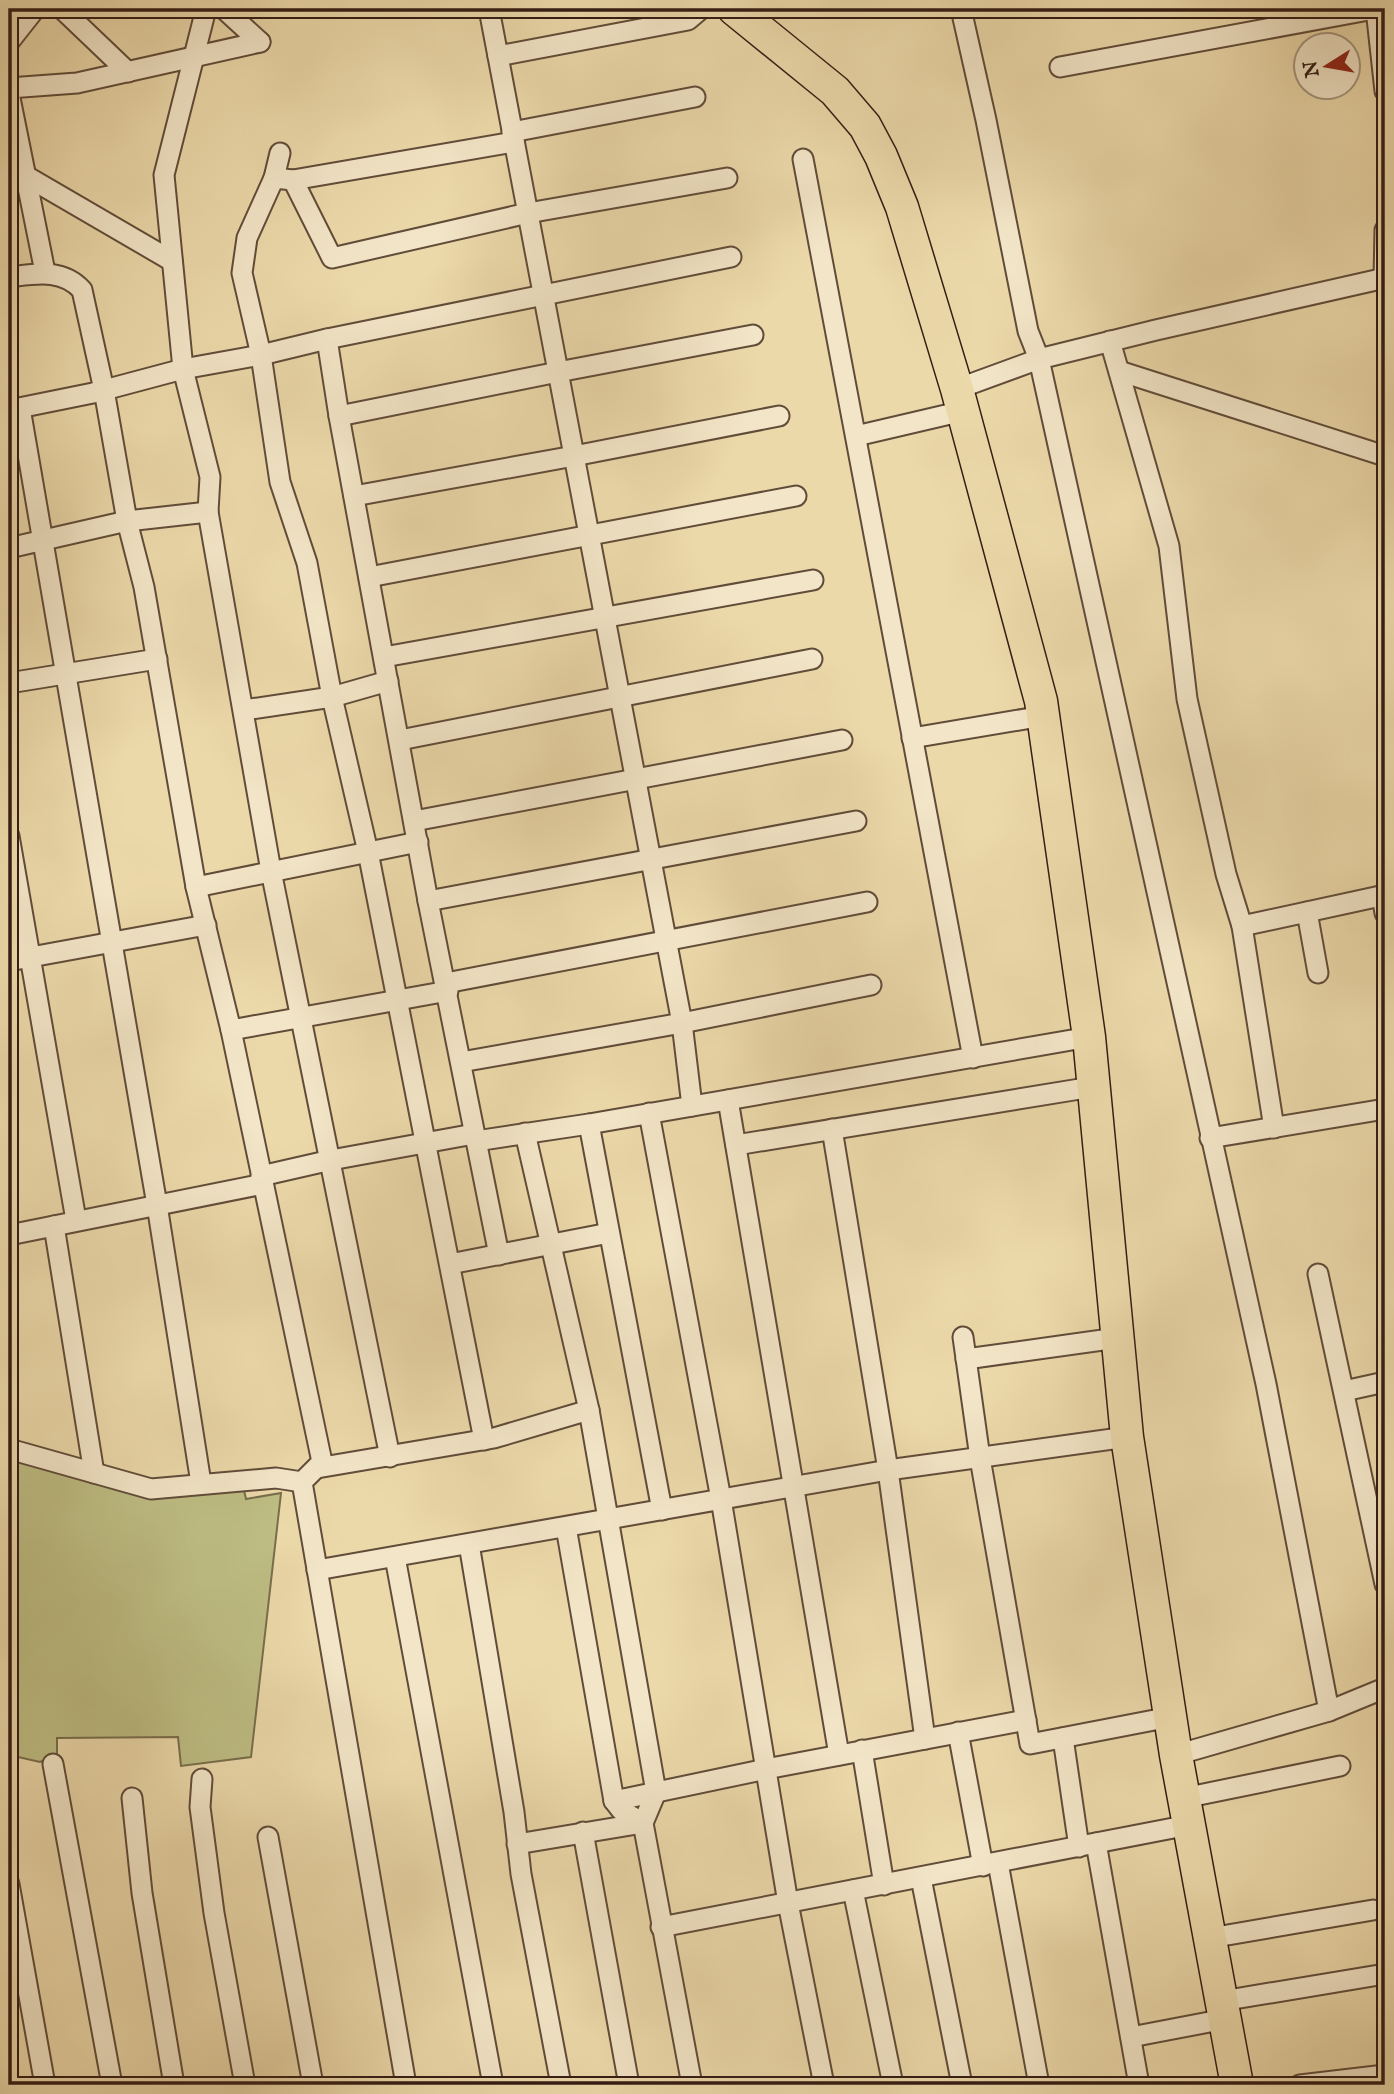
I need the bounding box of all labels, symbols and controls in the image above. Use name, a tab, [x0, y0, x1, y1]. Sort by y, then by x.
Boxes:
north arrow	[1292, 32, 1362, 102]
text: N	[1299, 58, 1326, 80]

